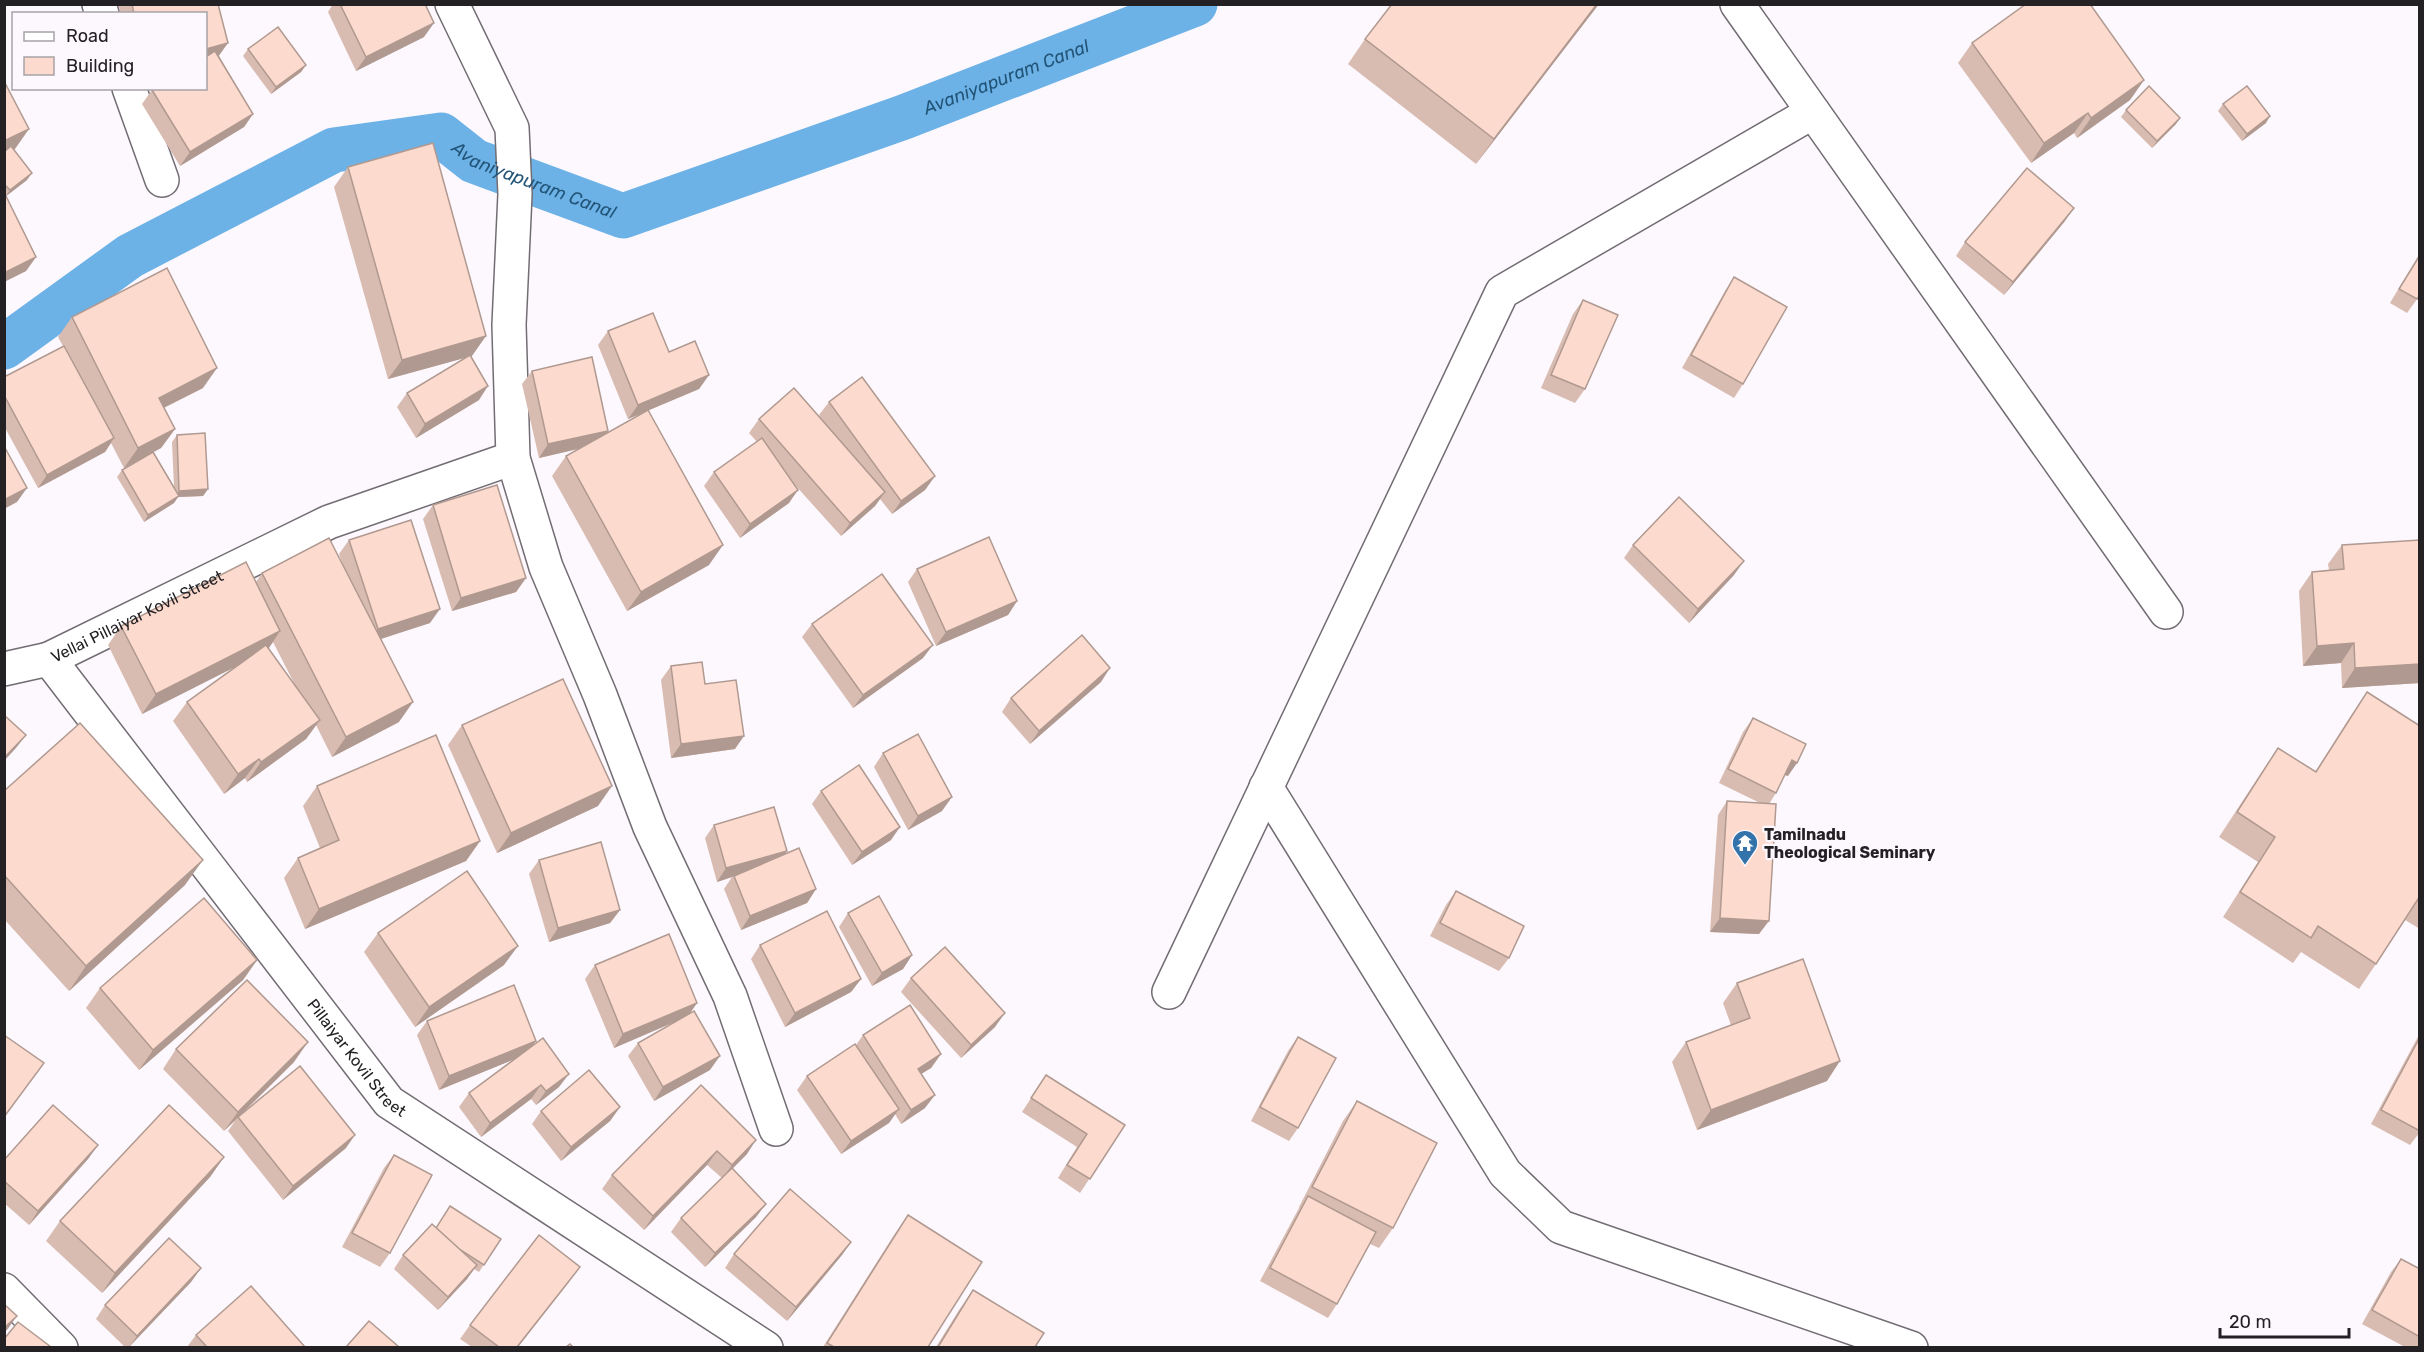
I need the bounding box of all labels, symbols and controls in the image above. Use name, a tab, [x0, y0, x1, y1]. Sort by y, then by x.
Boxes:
legend	[12, 12, 207, 90]
text: Road	[66, 25, 109, 47]
water label: Avaniyapuram Canal	[920, 35, 1093, 120]
text: Building	[66, 55, 134, 77]
water label: Avaniyapuram Canal	[447, 136, 620, 224]
street label: Vellai Pillaiyar Kovil Street	[48, 566, 226, 666]
place label: Tamilnadu Theological Seminary	[1764, 825, 1936, 862]
temple icon: Tamilnadu Theological Seminary	[1730, 828, 1760, 866]
street label: Pillaiyar Kovil Street	[304, 995, 410, 1120]
scale bar	[2220, 1301, 2349, 1339]
text: 20 m	[2229, 1311, 2271, 1333]

